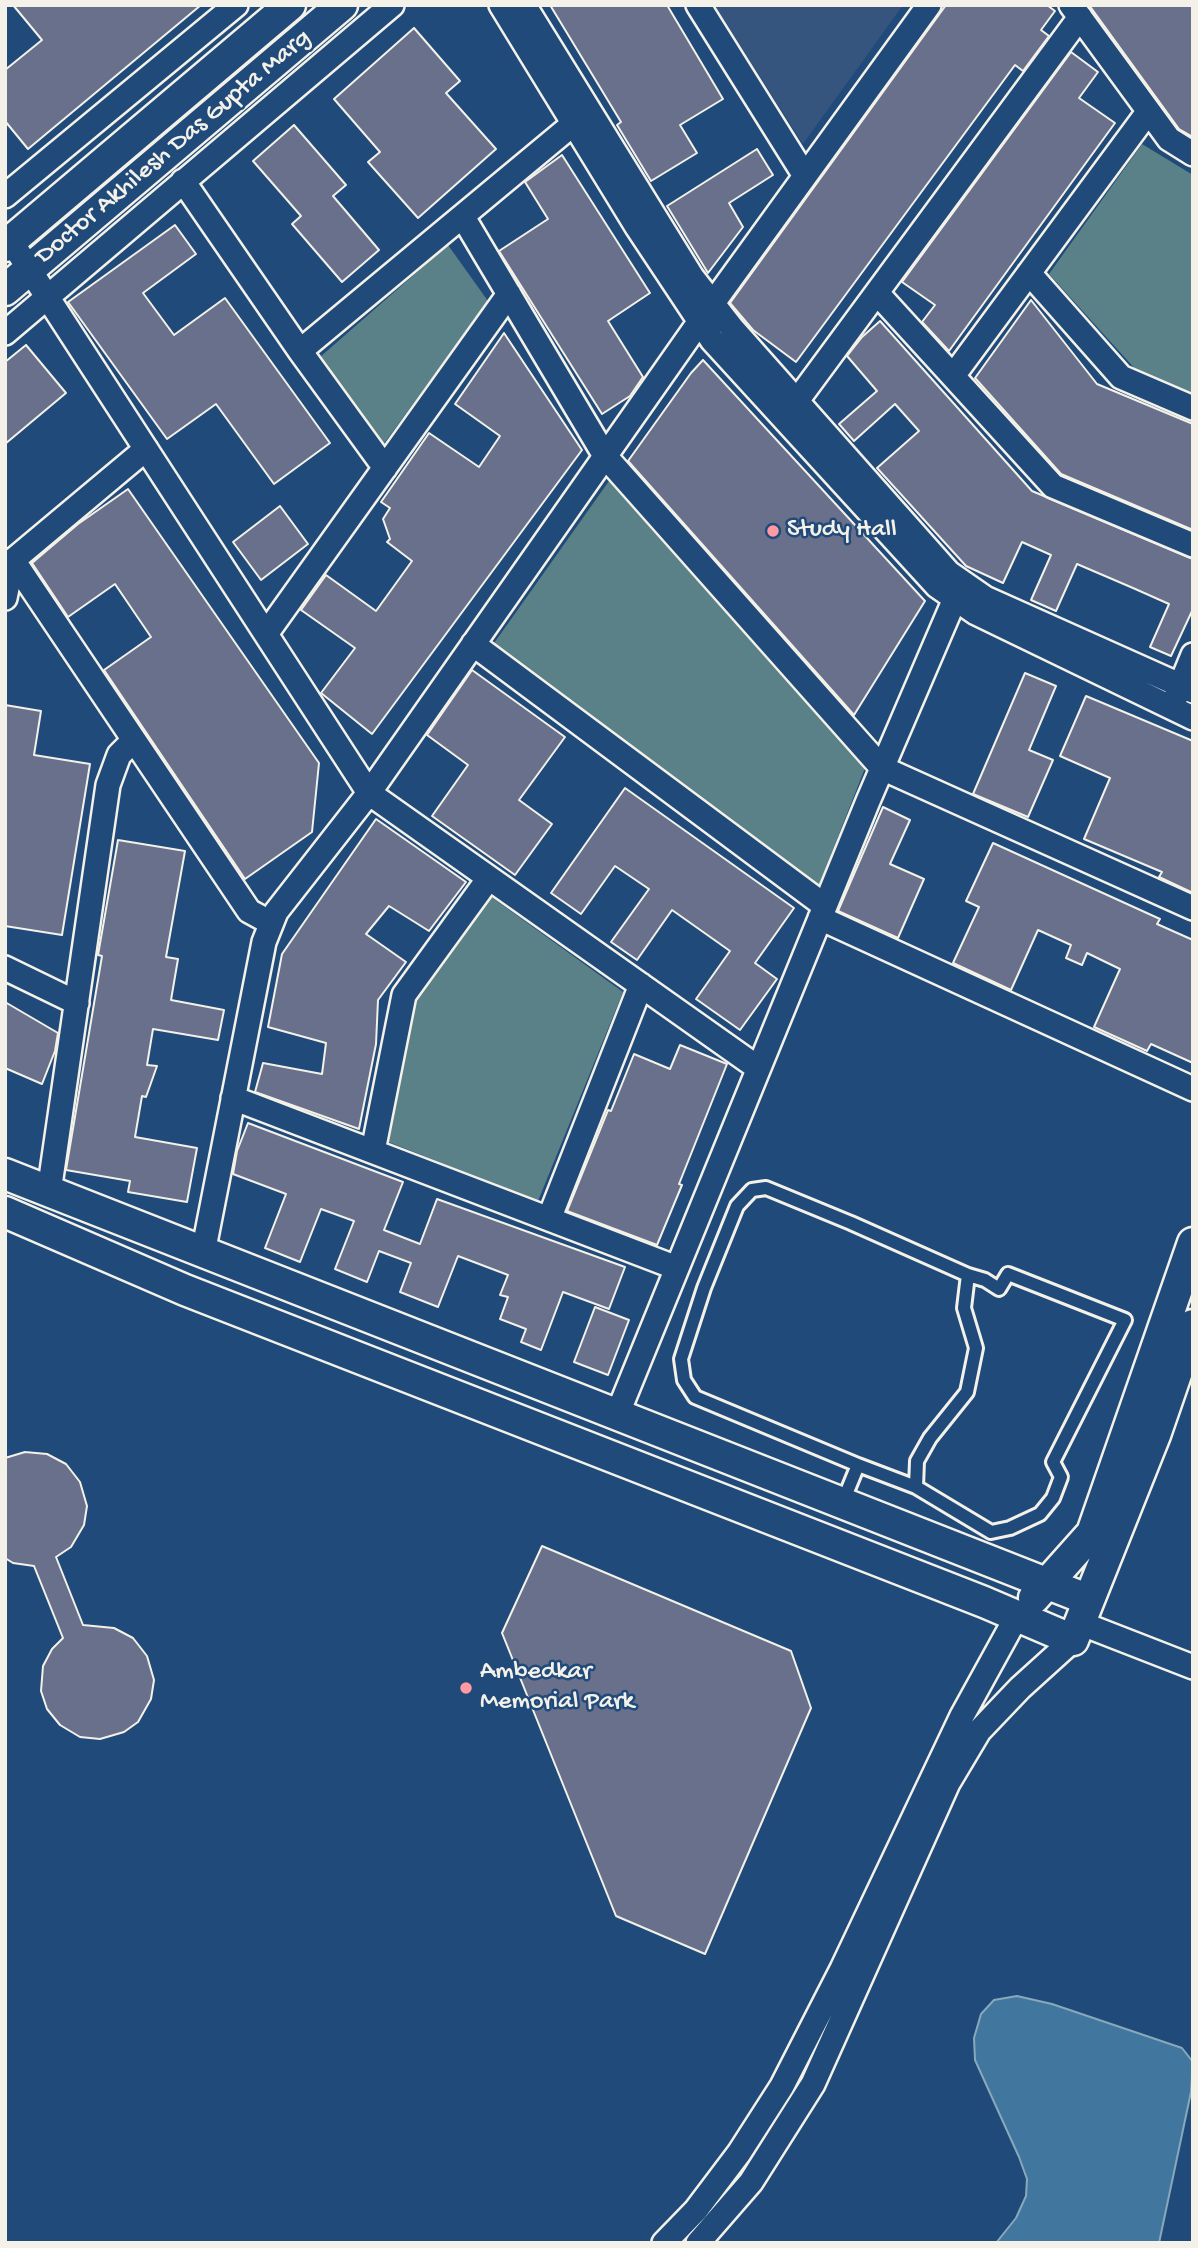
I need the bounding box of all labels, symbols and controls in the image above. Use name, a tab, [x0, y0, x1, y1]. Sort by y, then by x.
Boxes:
street label: Doctor Akhilesh Das Gupta Marg	[30, 23, 318, 273]
place label: Study Hall	[787, 515, 897, 547]
marker: Study Hall	[765, 523, 781, 539]
place label: Ambedkar Memorial Park	[480, 1657, 634, 1718]
marker: Ambedkar Memorial Park	[458, 1680, 474, 1696]

